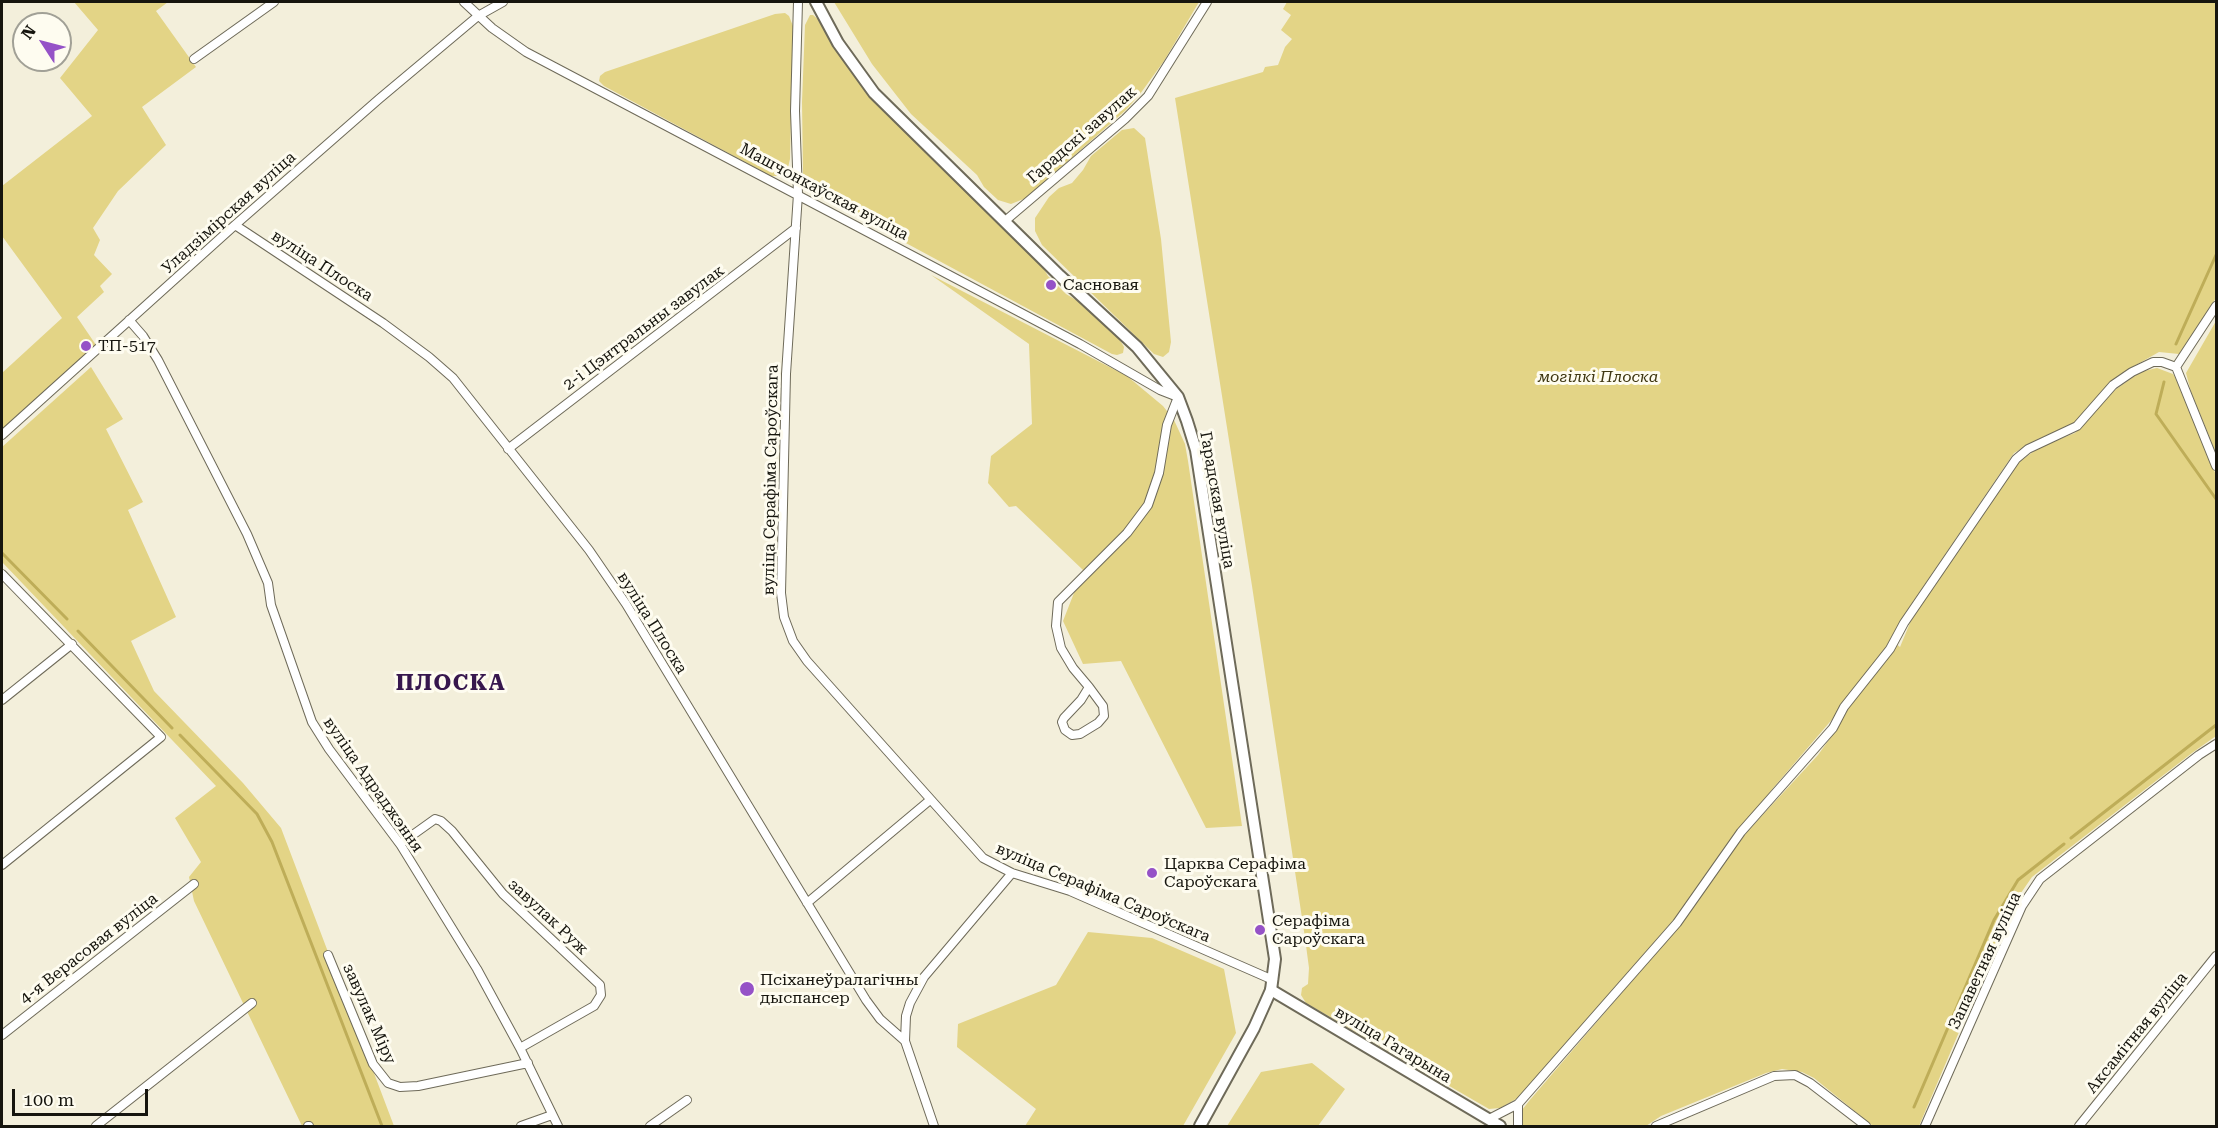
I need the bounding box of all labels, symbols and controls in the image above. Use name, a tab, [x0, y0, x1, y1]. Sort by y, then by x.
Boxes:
north arrow	[12, 12, 72, 72]
text: N	[17, 22, 40, 43]
street label: Гарадскі завулак	[1023, 82, 1141, 188]
street label: Машчонкаўская вуліца	[736, 139, 912, 245]
street label: Уладзімірская вуліца	[158, 148, 300, 278]
street label: вуліца Плоска	[268, 226, 376, 306]
street label: 2-і Цэнтральны завулак	[560, 261, 728, 395]
place label: Сасновая	[1063, 275, 1139, 295]
marker: Сасновая	[1044, 278, 1058, 292]
place label: ТП-517	[98, 336, 156, 356]
marker: ТП-517	[79, 339, 93, 353]
street label: вуліца Серафіма Сароўскага	[759, 364, 783, 596]
park label: могілкі Плоска	[1538, 367, 1658, 387]
street label: Гарадская вуліца	[1195, 430, 1239, 570]
street label: вуліца Плоска	[613, 568, 691, 678]
district label: ПЛОСКА	[396, 671, 506, 697]
street label: вуліца Адраджэння	[319, 714, 427, 856]
street label: вуліца Серафіма Сароўскага	[993, 839, 1213, 947]
place label: Царква Серафіма Сароўскага	[1164, 854, 1306, 892]
marker: Царква Серафіма Сароўскага	[1145, 866, 1159, 880]
street label: завулак Руж	[504, 875, 592, 959]
street label: 4-я Верасовая вуліца	[16, 889, 162, 1009]
street label: Запаветная вуліца	[1945, 889, 2025, 1033]
place label: Серафіма Сароўскага	[1272, 911, 1365, 949]
marker: Серафіма Сароўскага	[1253, 923, 1267, 937]
street label: завулак Міру	[338, 961, 400, 1067]
street label: Аксамітная вуліца	[2082, 969, 2192, 1097]
place label: Псіханеўралагічны дыспансер	[760, 970, 919, 1008]
marker: Псіханеўралагічны дыспансер	[738, 980, 756, 998]
street label: вуліца Гагарына	[1331, 1003, 1455, 1087]
scale bar	[15, 1077, 152, 1115]
text: 100 m	[23, 1089, 74, 1110]

